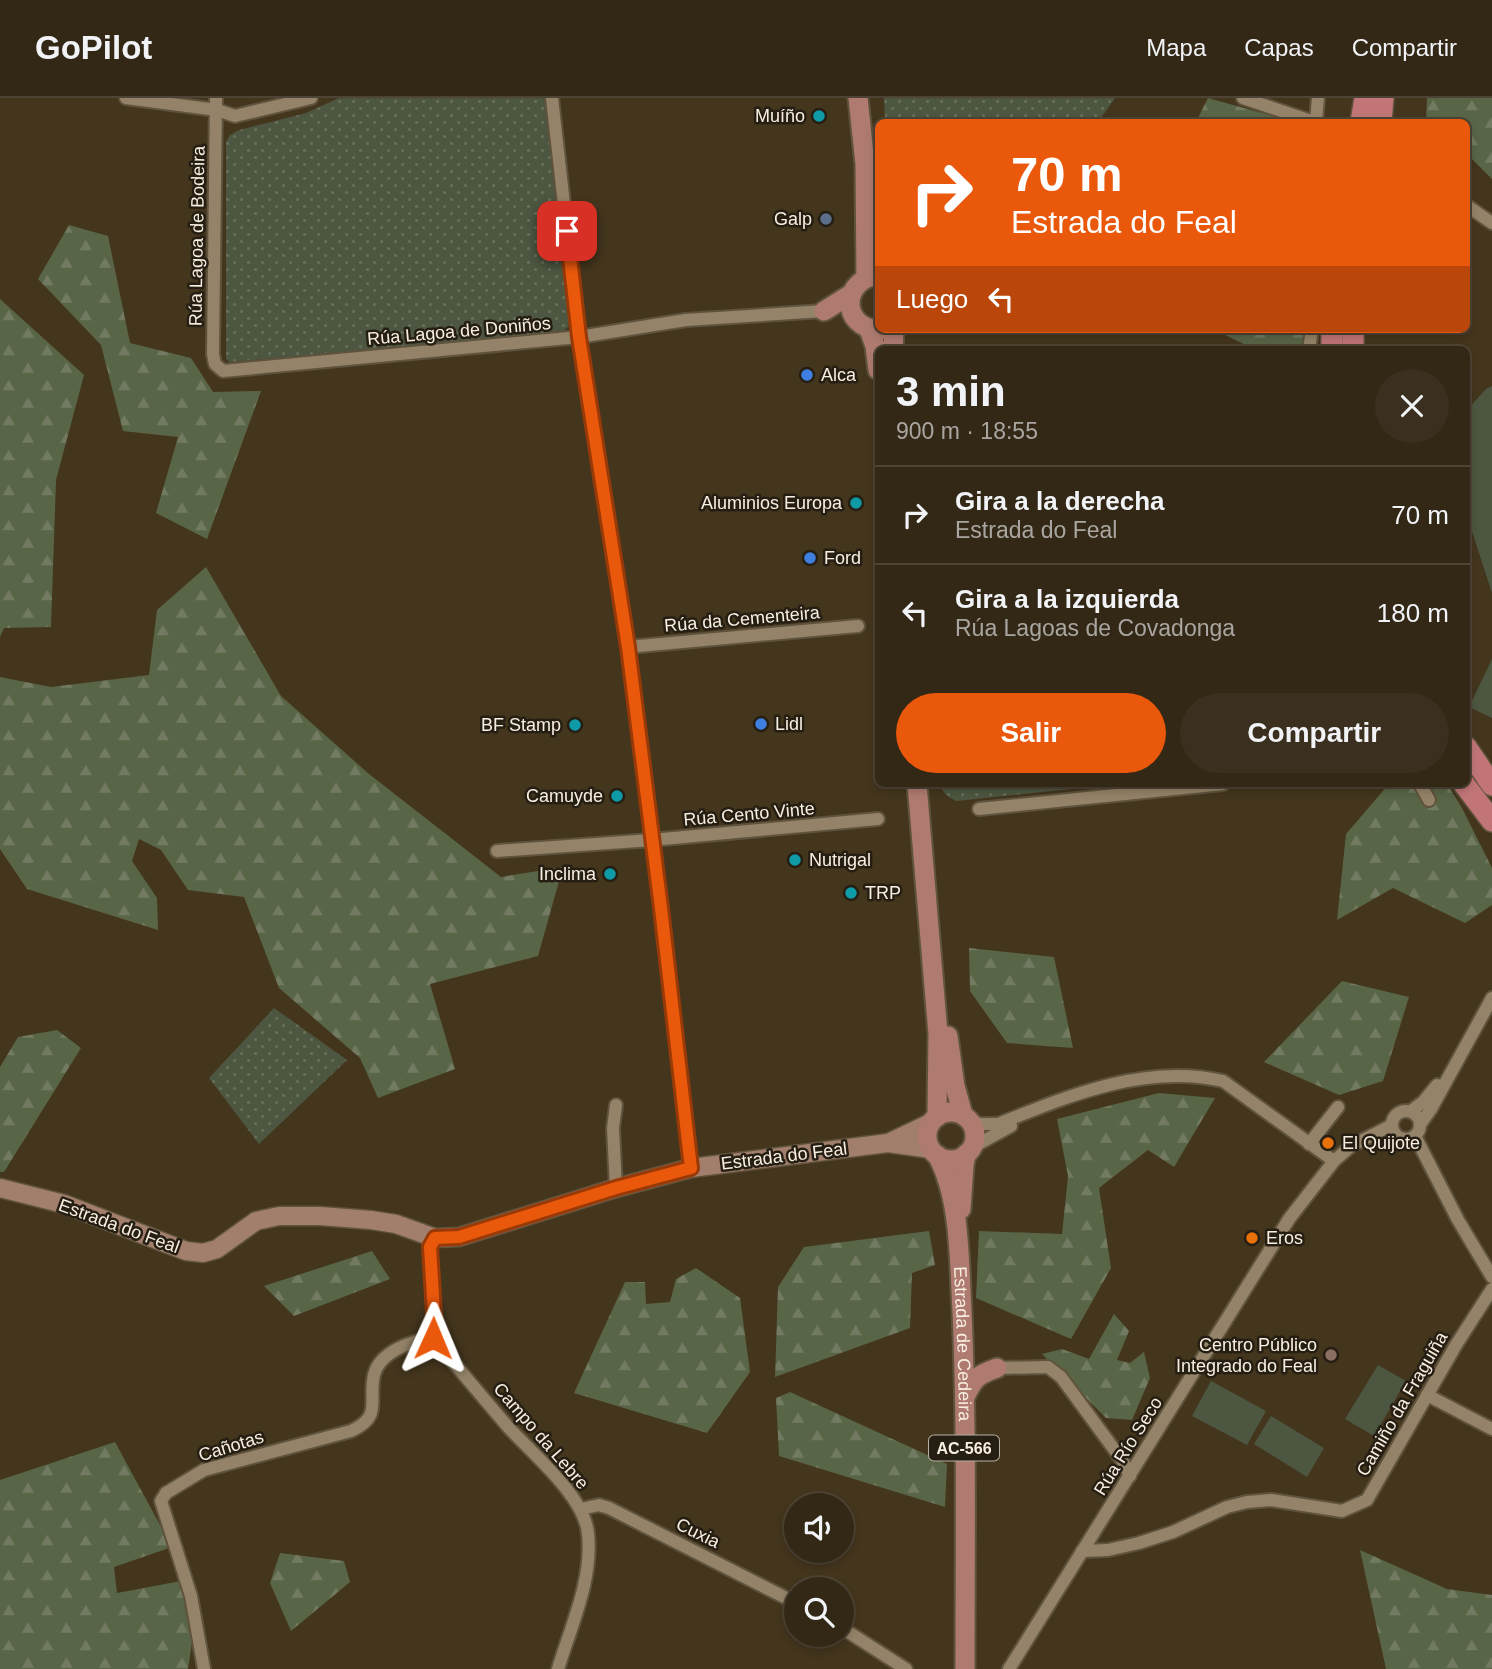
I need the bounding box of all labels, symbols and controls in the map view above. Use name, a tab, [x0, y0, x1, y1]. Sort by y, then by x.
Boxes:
text: GoPilot	[35, 29, 152, 66]
text: Mapa	[1146, 34, 1206, 61]
text: Capas	[1244, 34, 1314, 61]
text: Compartir	[1352, 34, 1457, 61]
place label: Muíño	[755, 106, 805, 126]
marker: Muíño	[811, 108, 827, 124]
street label: Rúa Lagoa de Bodeira	[185, 145, 209, 326]
icon: right	[896, 147, 987, 238]
text: 70 m	[1011, 147, 1123, 201]
pin	[537, 201, 597, 261]
text: Estrada do Feal	[1011, 204, 1237, 240]
place label: Galp	[774, 209, 812, 229]
marker: Galp	[818, 211, 834, 227]
icon: arrive	[548, 212, 586, 250]
icon: left	[982, 280, 1020, 318]
text: Luego	[896, 284, 968, 314]
street label: Rúa Lagoa de Doniños	[366, 313, 552, 349]
place label: Alca	[821, 365, 857, 385]
marker: Alca	[799, 367, 815, 383]
text: 3 min	[896, 368, 1006, 415]
button: close	[1375, 369, 1449, 443]
text: 900 m · 18:55	[896, 418, 1038, 444]
text: Gira a la derecha	[955, 486, 1165, 516]
place label: Aluminios Europa	[701, 493, 843, 513]
marker: Aluminios Europa	[848, 495, 864, 511]
icon: right	[896, 496, 934, 534]
text: 70 m	[1391, 500, 1449, 530]
text: Estrada do Feal	[955, 517, 1117, 543]
place label: Ford	[824, 548, 861, 568]
marker: Ford	[802, 550, 818, 566]
text: Gira a la izquierda	[955, 584, 1179, 614]
icon: left	[896, 594, 934, 632]
text: 180 m	[1377, 598, 1449, 628]
street label: Rúa da Cementeira	[663, 602, 822, 636]
text: Rúa Lagoas de Covadonga	[955, 615, 1235, 641]
button: Salir	[896, 693, 1166, 773]
button: Compartir	[1180, 693, 1449, 773]
place label: Lidl	[775, 714, 803, 734]
place label: BF Stamp	[481, 715, 561, 735]
marker: Lidl	[753, 716, 769, 732]
marker: BF Stamp	[567, 717, 583, 733]
place label: Camuyde	[526, 786, 603, 806]
marker: Camuyde	[609, 788, 625, 804]
street label: Rúa Cento Vinte	[682, 798, 816, 830]
place label: Nutrigal	[809, 850, 871, 870]
marker: Nutrigal	[787, 852, 803, 868]
place label: Inclima	[539, 864, 597, 884]
marker: Inclima	[602, 866, 618, 882]
place label: TRP	[865, 883, 901, 903]
marker: TRP	[843, 885, 859, 901]
place label: El Quijote	[1342, 1133, 1420, 1153]
marker: El Quijote	[1320, 1135, 1336, 1151]
street label: Estrada do Feal	[720, 1138, 848, 1174]
street label: Estrada do Feal	[56, 1195, 182, 1257]
place label: Eros	[1266, 1228, 1303, 1248]
marker: Eros	[1244, 1230, 1260, 1246]
street label: Estrada de Cedeira	[950, 1266, 975, 1422]
position arrow	[396, 1301, 470, 1375]
street label: Camiño da Fraguiña	[1353, 1328, 1452, 1480]
place label: Centro Público Integrado do Feal	[1176, 1335, 1317, 1376]
marker: Centro Público Integrado do Feal	[1323, 1347, 1339, 1363]
street label: Campo da Lebre	[489, 1379, 593, 1493]
street label: Rúa Río Seco	[1090, 1393, 1166, 1499]
street label: Cañotas	[196, 1427, 266, 1465]
road number: AC-566	[929, 1436, 999, 1460]
map controls	[784, 1493, 854, 1647]
button: sound	[784, 1493, 854, 1563]
street label: Cuxia	[673, 1514, 724, 1553]
button: search	[784, 1577, 854, 1647]

